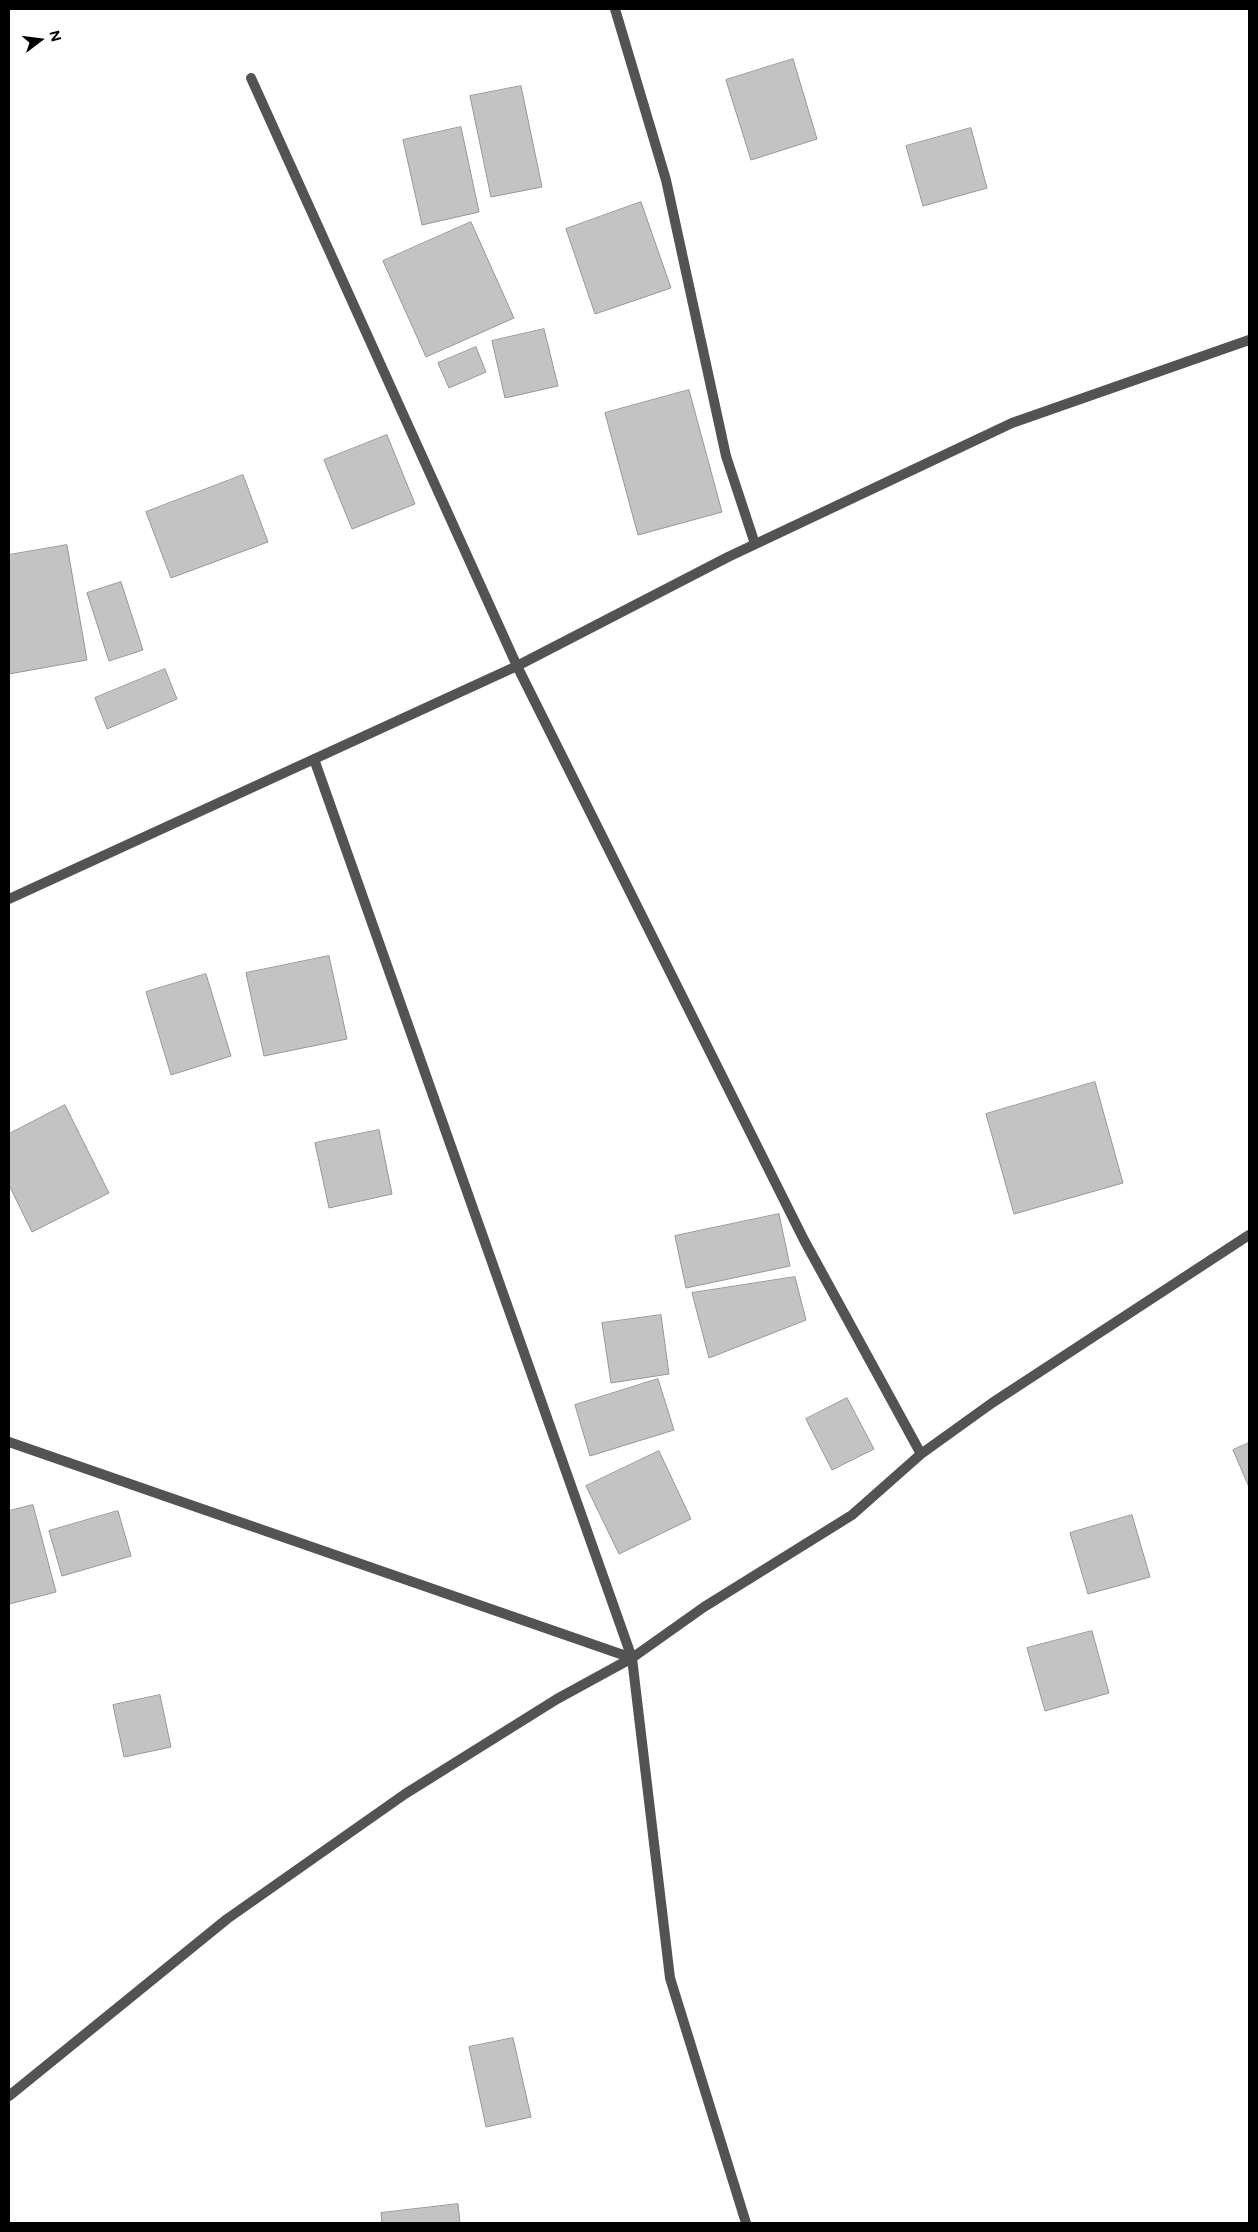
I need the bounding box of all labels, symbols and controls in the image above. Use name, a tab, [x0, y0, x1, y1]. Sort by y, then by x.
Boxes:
north arrow	[15, 15, 65, 65]
text: N	[45, 29, 65, 43]

